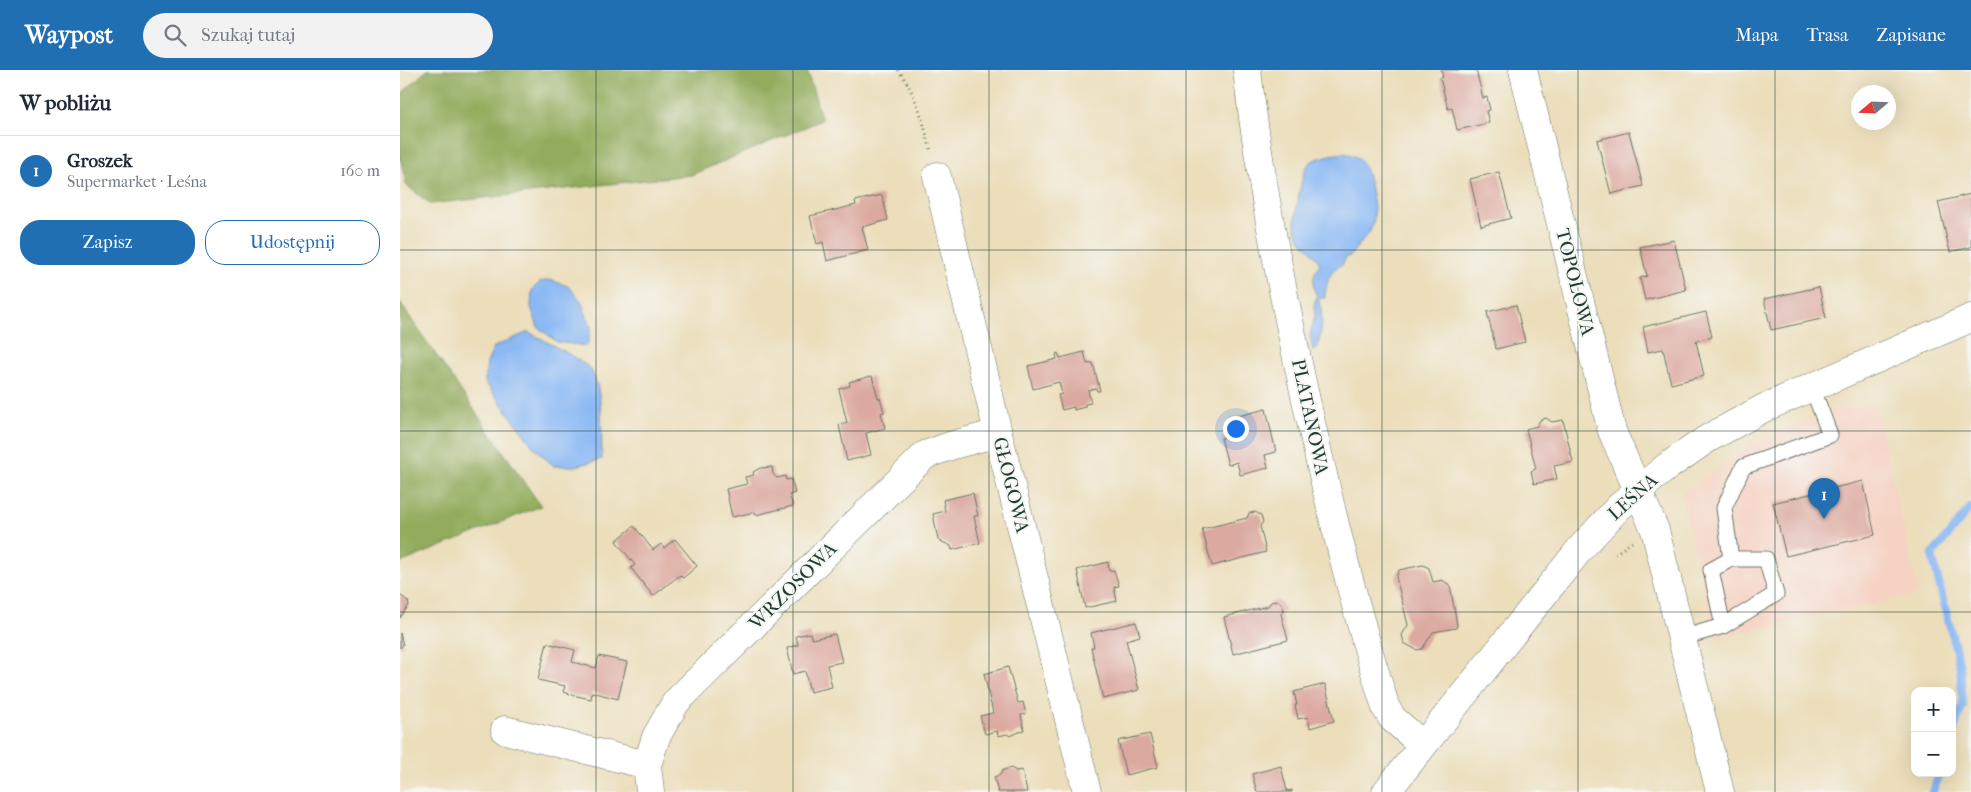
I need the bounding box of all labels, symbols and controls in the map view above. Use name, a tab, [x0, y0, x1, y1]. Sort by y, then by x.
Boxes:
search box	[143, 13, 493, 58]
text: Waypost	[25, 21, 113, 49]
icon: search	[161, 21, 189, 49]
text: Szukaj tutaj	[201, 24, 295, 46]
text: Mapa	[1736, 25, 1778, 46]
text: Trasa	[1806, 25, 1848, 46]
text: Zapisane	[1876, 25, 1946, 46]
north arrow	[1851, 85, 1896, 130]
text: W pobliżu	[20, 91, 111, 115]
text: Groszek	[67, 150, 133, 172]
text: 1	[33, 161, 39, 180]
text: 160 m	[340, 161, 380, 180]
text: Supermarket · Leśna	[67, 172, 207, 191]
button: Zapisz	[20, 220, 195, 265]
button: Udostępnij	[205, 220, 380, 265]
street label: TOPOLOWA	[1551, 226, 1599, 339]
street label: PLATANOWA	[1287, 357, 1333, 478]
your location	[1223, 416, 1249, 442]
street label: GŁOGOWA	[989, 435, 1034, 536]
street label: LEŚNA	[1603, 468, 1663, 525]
pin: 1	[1808, 478, 1840, 519]
street label: WRZOSOWA	[744, 537, 842, 635]
map controls	[1911, 687, 1956, 777]
button: +	[1911, 687, 1956, 732]
button: −	[1911, 732, 1956, 777]

